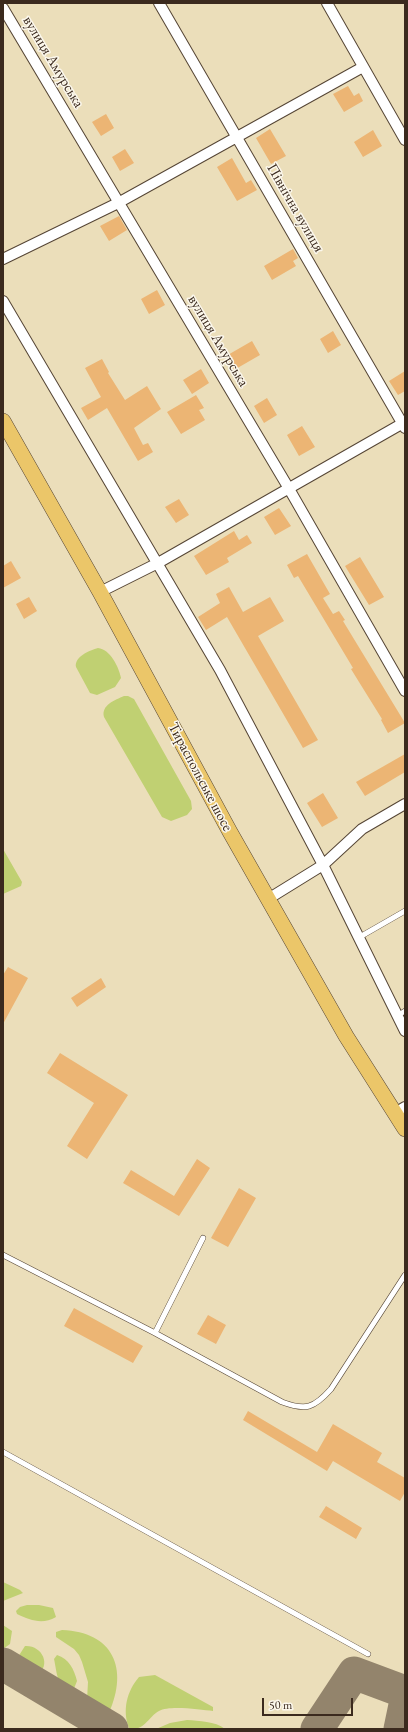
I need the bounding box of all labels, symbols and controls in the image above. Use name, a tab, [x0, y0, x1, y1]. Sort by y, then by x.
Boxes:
street label: вулиця Амурська	[19, 13, 87, 111]
street label: Північна вулиця	[262, 160, 328, 256]
street label: вулиця Амурська	[184, 292, 252, 390]
street label: Тираспольське шосе	[164, 720, 236, 834]
scale bar	[264, 1690, 355, 1716]
text: 50 m	[269, 1697, 292, 1713]

